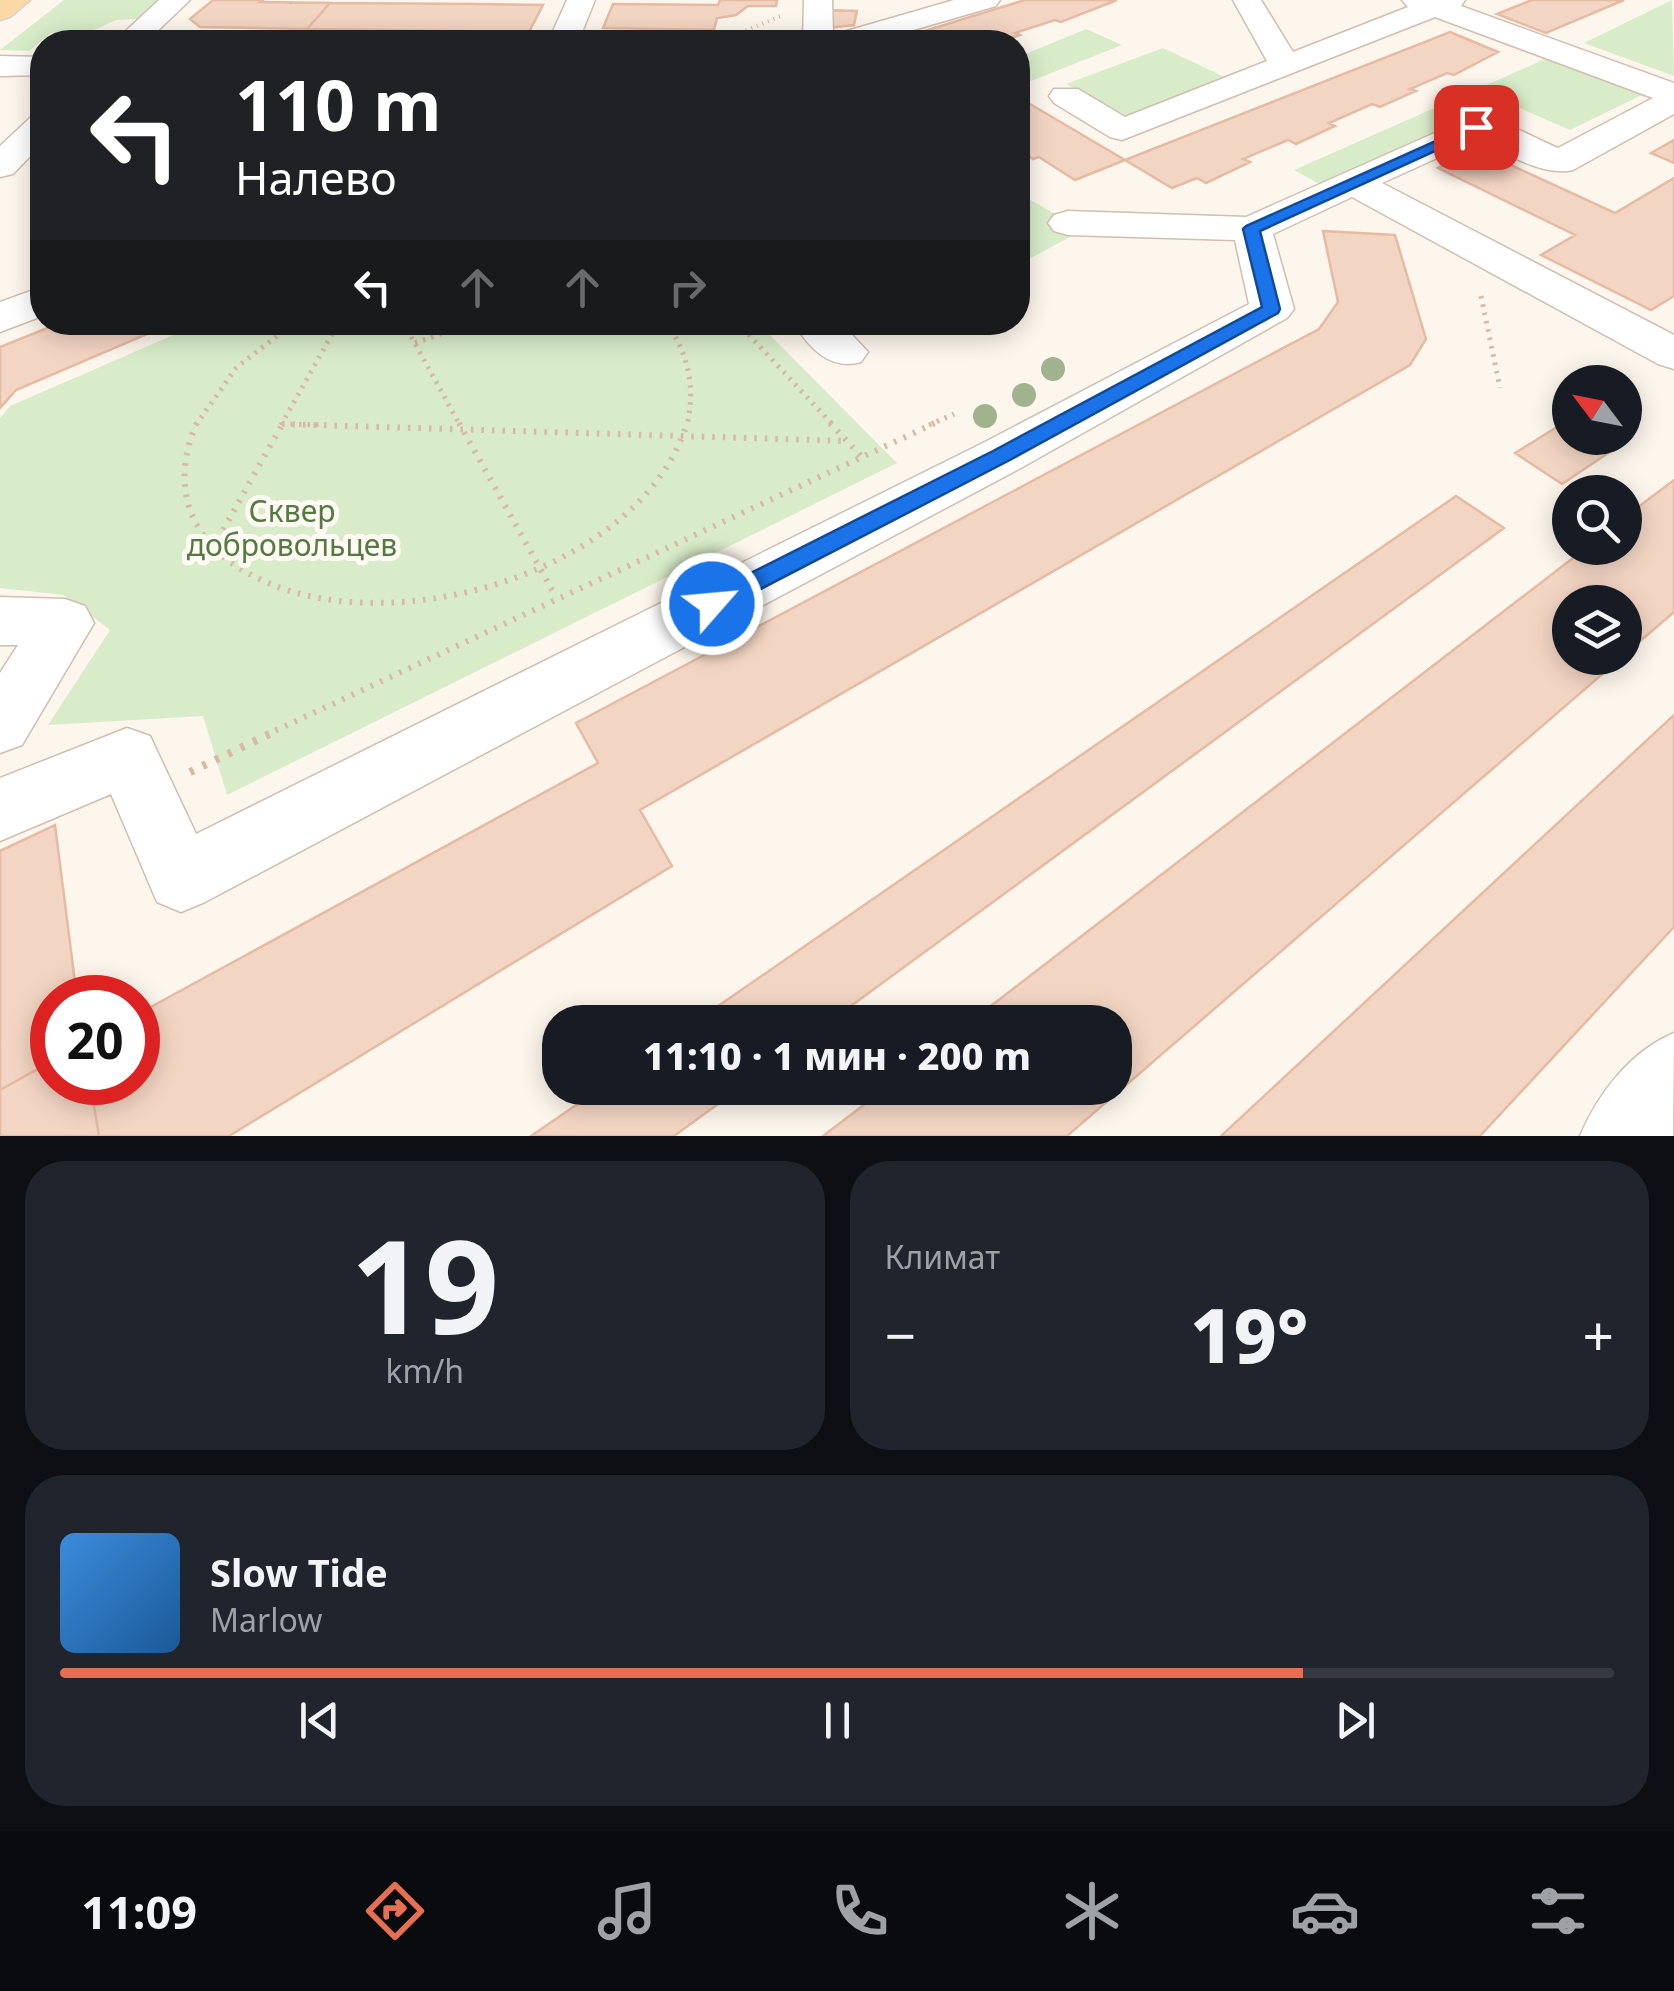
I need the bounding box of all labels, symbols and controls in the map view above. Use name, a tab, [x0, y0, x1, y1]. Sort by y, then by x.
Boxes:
text: 110 m	[235, 56, 442, 152]
icon: left	[70, 70, 200, 200]
pin	[1434, 85, 1519, 170]
icon: arrive	[1449, 100, 1504, 155]
text: Налево	[235, 147, 397, 208]
icon: left	[345, 260, 400, 315]
icon: ahead	[450, 260, 505, 315]
icon: ahead	[555, 260, 610, 315]
icon: right	[660, 260, 715, 315]
north arrow	[1552, 365, 1642, 455]
map controls	[1552, 365, 1642, 675]
button: search	[1552, 475, 1642, 565]
park label: Сквер добровольцев	[187, 490, 397, 565]
position arrow	[660, 552, 764, 656]
button: layers	[1552, 585, 1642, 675]
speed limit sign: 20	[30, 975, 160, 1105]
text: 11:10 · 1 мин · 200 m	[643, 1029, 1031, 1081]
text: 19	[350, 1195, 499, 1372]
text: Климат	[885, 1235, 1000, 1278]
text: 19°	[1190, 1283, 1308, 1385]
text: −	[885, 1297, 916, 1372]
text: +	[1583, 1297, 1614, 1372]
text: km/h	[385, 1349, 464, 1392]
text: Slow Tide	[210, 1546, 388, 1598]
text: Marlow	[210, 1598, 322, 1641]
icon: previous	[292, 1693, 347, 1748]
icon: pause	[810, 1693, 865, 1748]
icon: next	[1328, 1693, 1383, 1748]
icon: directions	[360, 1876, 430, 1946]
icon: music	[592, 1876, 662, 1946]
icon: phone	[825, 1876, 895, 1946]
icon: climate	[1057, 1876, 1127, 1946]
icon: car	[1290, 1876, 1360, 1946]
icon: filters	[1523, 1876, 1593, 1946]
text: 11:09	[81, 1881, 197, 1942]

